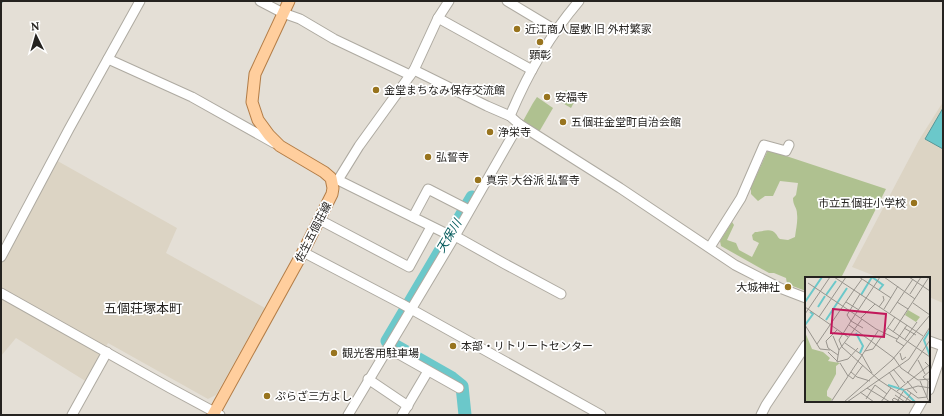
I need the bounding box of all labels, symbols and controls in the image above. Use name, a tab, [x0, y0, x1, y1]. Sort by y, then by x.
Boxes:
north arrow	[16, 16, 56, 56]
text: N	[30, 19, 40, 33]
place label: 近江商人屋敷 旧 外村繁家	[525, 22, 652, 36]
marker: 近江商人屋敷 旧 外村繁家	[512, 24, 522, 34]
marker: 顕彰	[535, 37, 545, 47]
place label: 顕彰	[529, 48, 551, 62]
place label: 金堂まちなみ保存交流館	[384, 83, 505, 97]
marker: 金堂まちなみ保存交流館	[371, 85, 381, 95]
place label: 安福寺	[555, 90, 588, 104]
marker: 安福寺	[542, 92, 552, 102]
place label: 五個荘金堂町自治会館	[571, 115, 681, 129]
marker: 五個荘金堂町自治会館	[558, 117, 568, 127]
place label: 浄栄寺	[498, 125, 531, 139]
marker: 浄栄寺	[485, 127, 495, 137]
place label: 弘誓寺	[436, 150, 469, 164]
marker: 弘誓寺	[423, 152, 433, 162]
place label: 真宗 大谷派 弘誓寺	[486, 173, 580, 187]
marker: 真宗 大谷派 弘誓寺	[473, 175, 483, 185]
place label: 市立五個荘小学校	[818, 196, 906, 210]
marker: 市立五個荘小学校	[909, 198, 919, 208]
street label: 佐生五個荘線	[292, 199, 334, 265]
water label: 天保川	[433, 215, 465, 255]
inset map	[805, 277, 930, 402]
place label: 大城神社	[736, 280, 780, 294]
marker: 大城神社	[783, 282, 793, 292]
district label: 五個荘塚本町	[104, 300, 182, 317]
place label: 本部・リトリートセンター	[461, 339, 593, 353]
marker: 本部・リトリートセンター	[448, 341, 458, 351]
place label: 観光客用駐車場	[342, 346, 419, 360]
marker: 観光客用駐車場	[329, 348, 339, 358]
place label: ぷらざ三方よし	[275, 389, 352, 403]
marker: ぷらざ三方よし	[262, 391, 272, 401]

